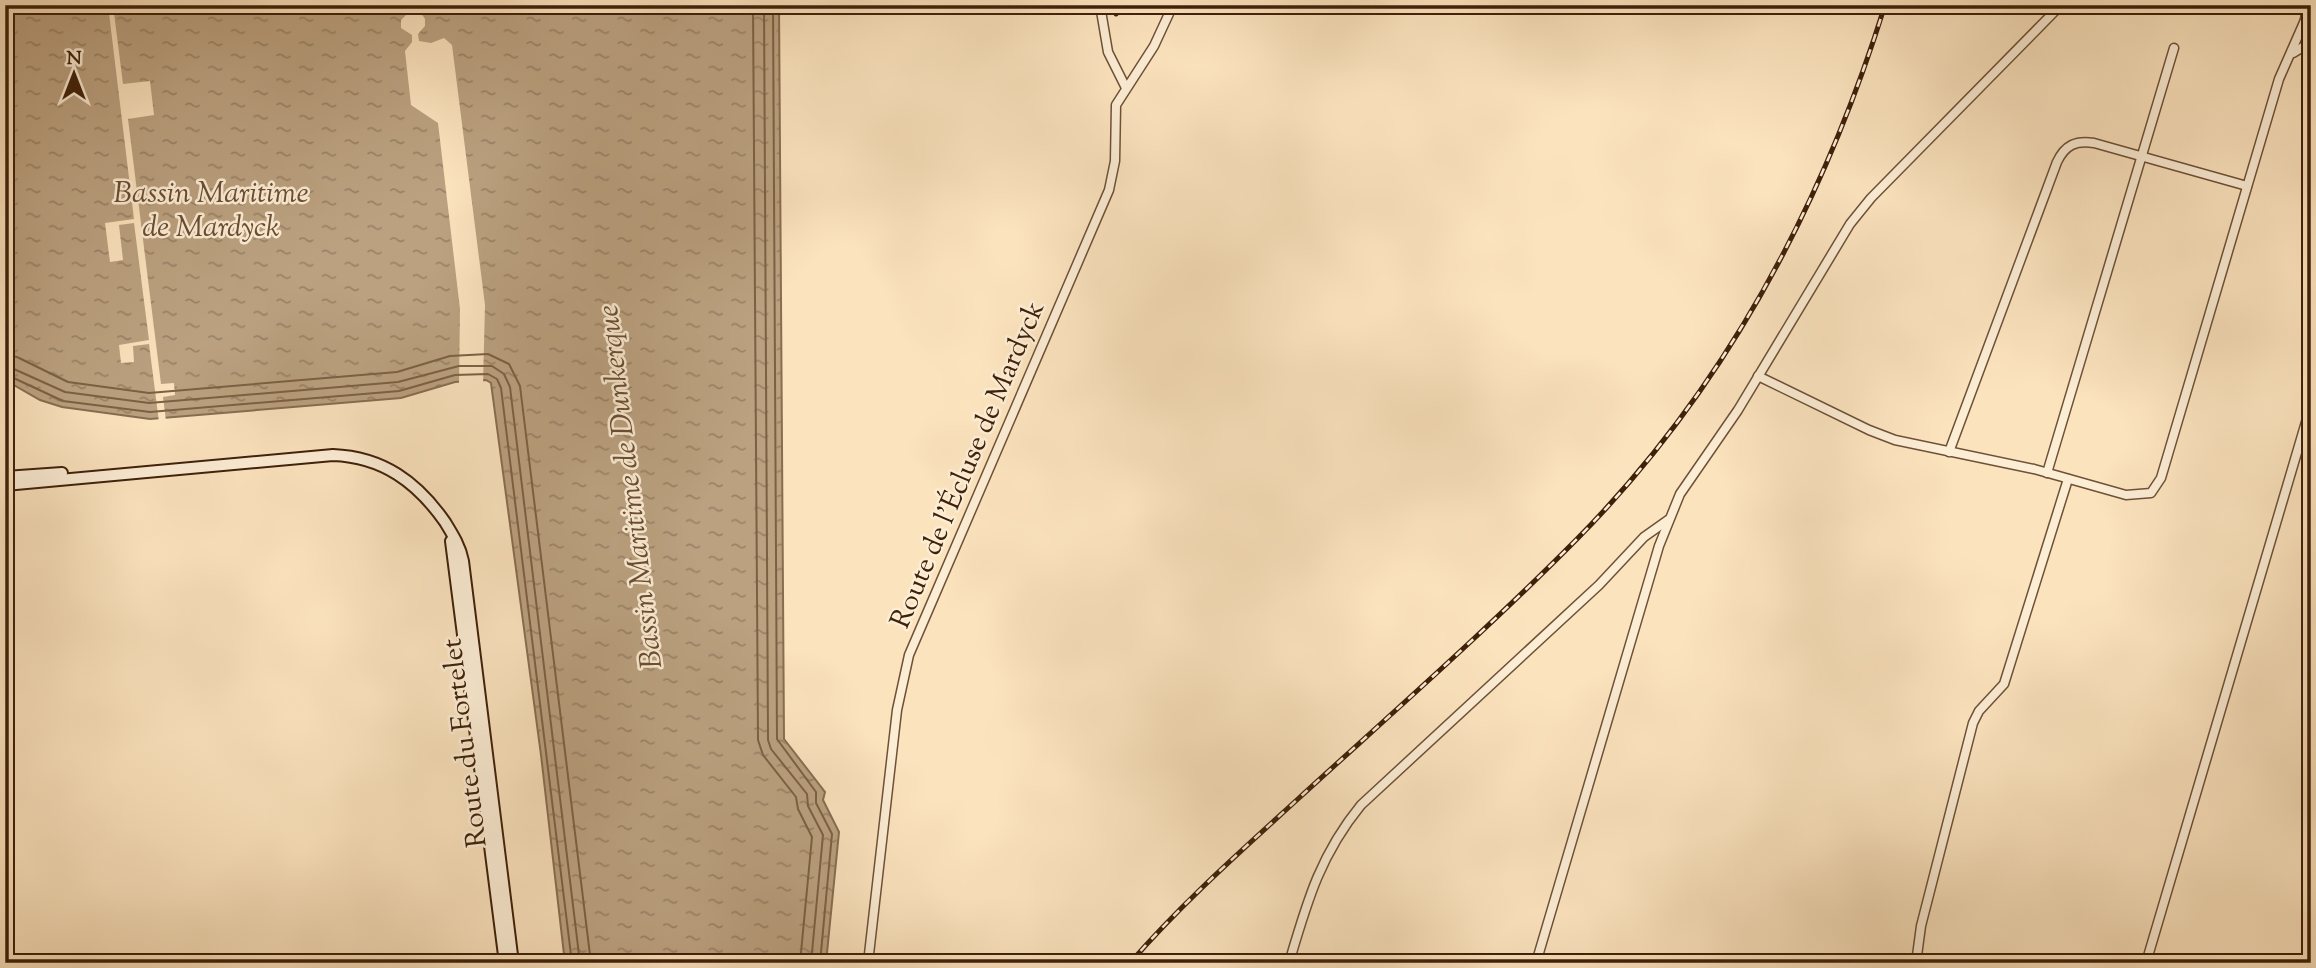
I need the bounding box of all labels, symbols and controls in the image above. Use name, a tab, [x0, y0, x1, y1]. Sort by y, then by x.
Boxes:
north arrow	[38, 38, 108, 108]
text: N	[66, 46, 82, 73]
water label: Bassin Maritime de Mardyck	[113, 173, 309, 250]
street label: Route de l'Écluse de Mardyck	[882, 295, 1056, 635]
water label: Bassin Maritime de Dunkerque	[588, 302, 675, 671]
street label: Route du Fortelet	[433, 635, 499, 849]

